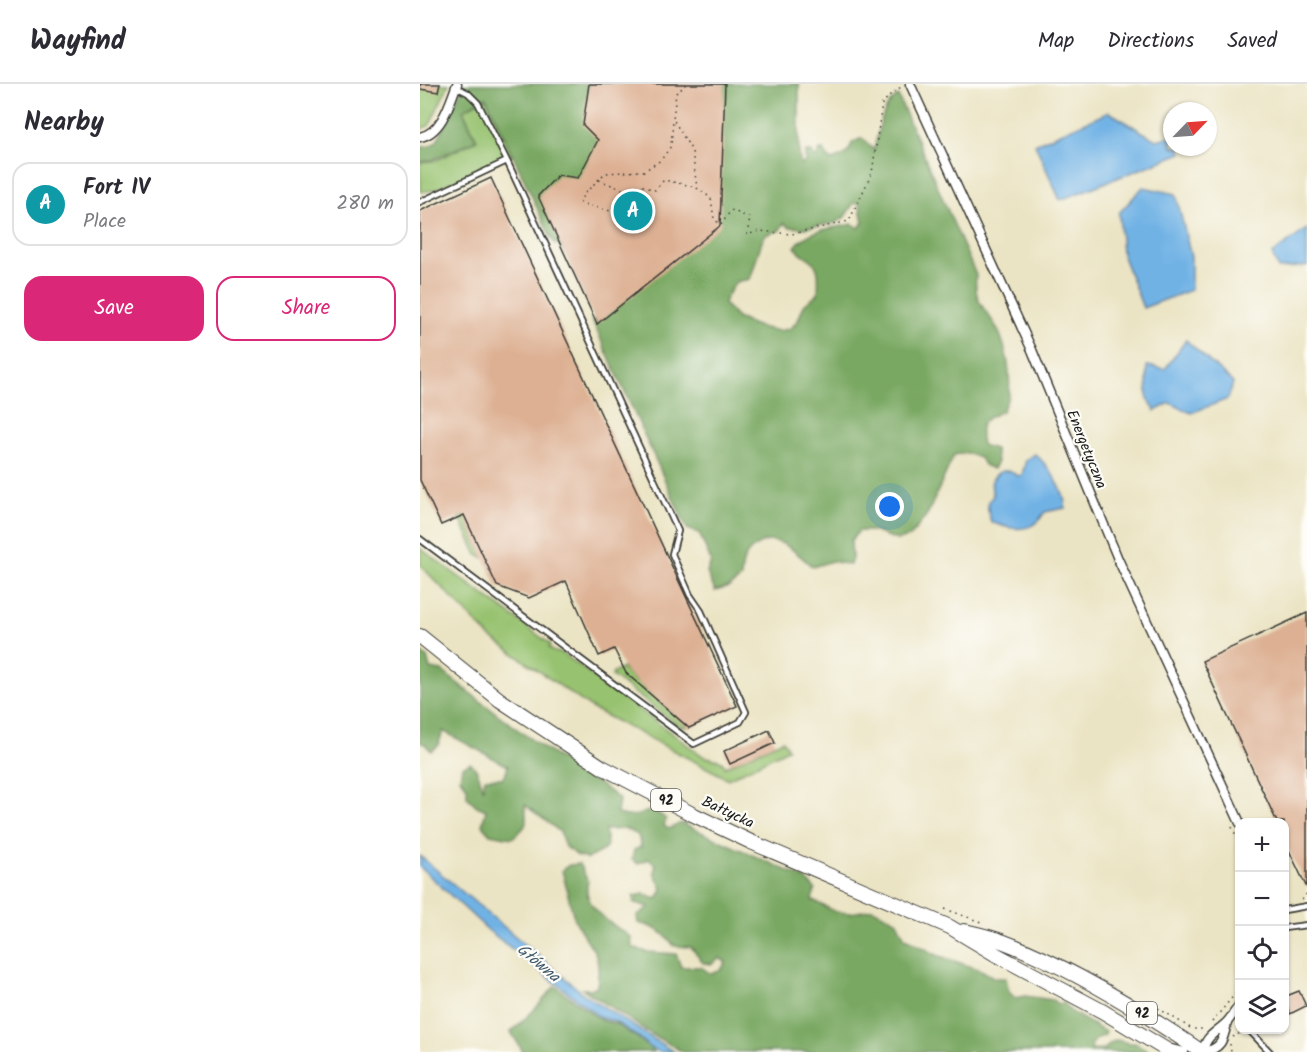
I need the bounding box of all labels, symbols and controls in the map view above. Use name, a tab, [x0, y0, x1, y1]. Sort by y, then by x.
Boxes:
text: Wayfind	[30, 19, 126, 64]
text: Map	[1038, 25, 1074, 58]
text: Directions	[1107, 25, 1194, 58]
text: Saved	[1227, 25, 1277, 58]
text: Nearby	[24, 102, 104, 144]
north arrow	[1163, 102, 1217, 156]
text: Fort IV	[83, 171, 150, 206]
text: A	[39, 188, 52, 220]
text: 280 m	[336, 188, 394, 220]
pin: A	[614, 188, 652, 234]
text: Place	[83, 206, 126, 238]
button: Save	[24, 276, 204, 341]
button: Share	[216, 276, 396, 341]
street label: Energetyczna	[1059, 406, 1113, 493]
your location	[875, 492, 904, 521]
road number: 92	[651, 789, 681, 811]
street label: Bałtycka	[697, 790, 758, 836]
map controls	[1235, 818, 1289, 1034]
button: +	[1235, 818, 1289, 872]
button: −	[1235, 872, 1289, 926]
button: locate	[1235, 926, 1289, 980]
water label: Główna	[511, 938, 566, 990]
button: layers	[1235, 980, 1289, 1034]
road number: 92	[1127, 1002, 1157, 1024]

